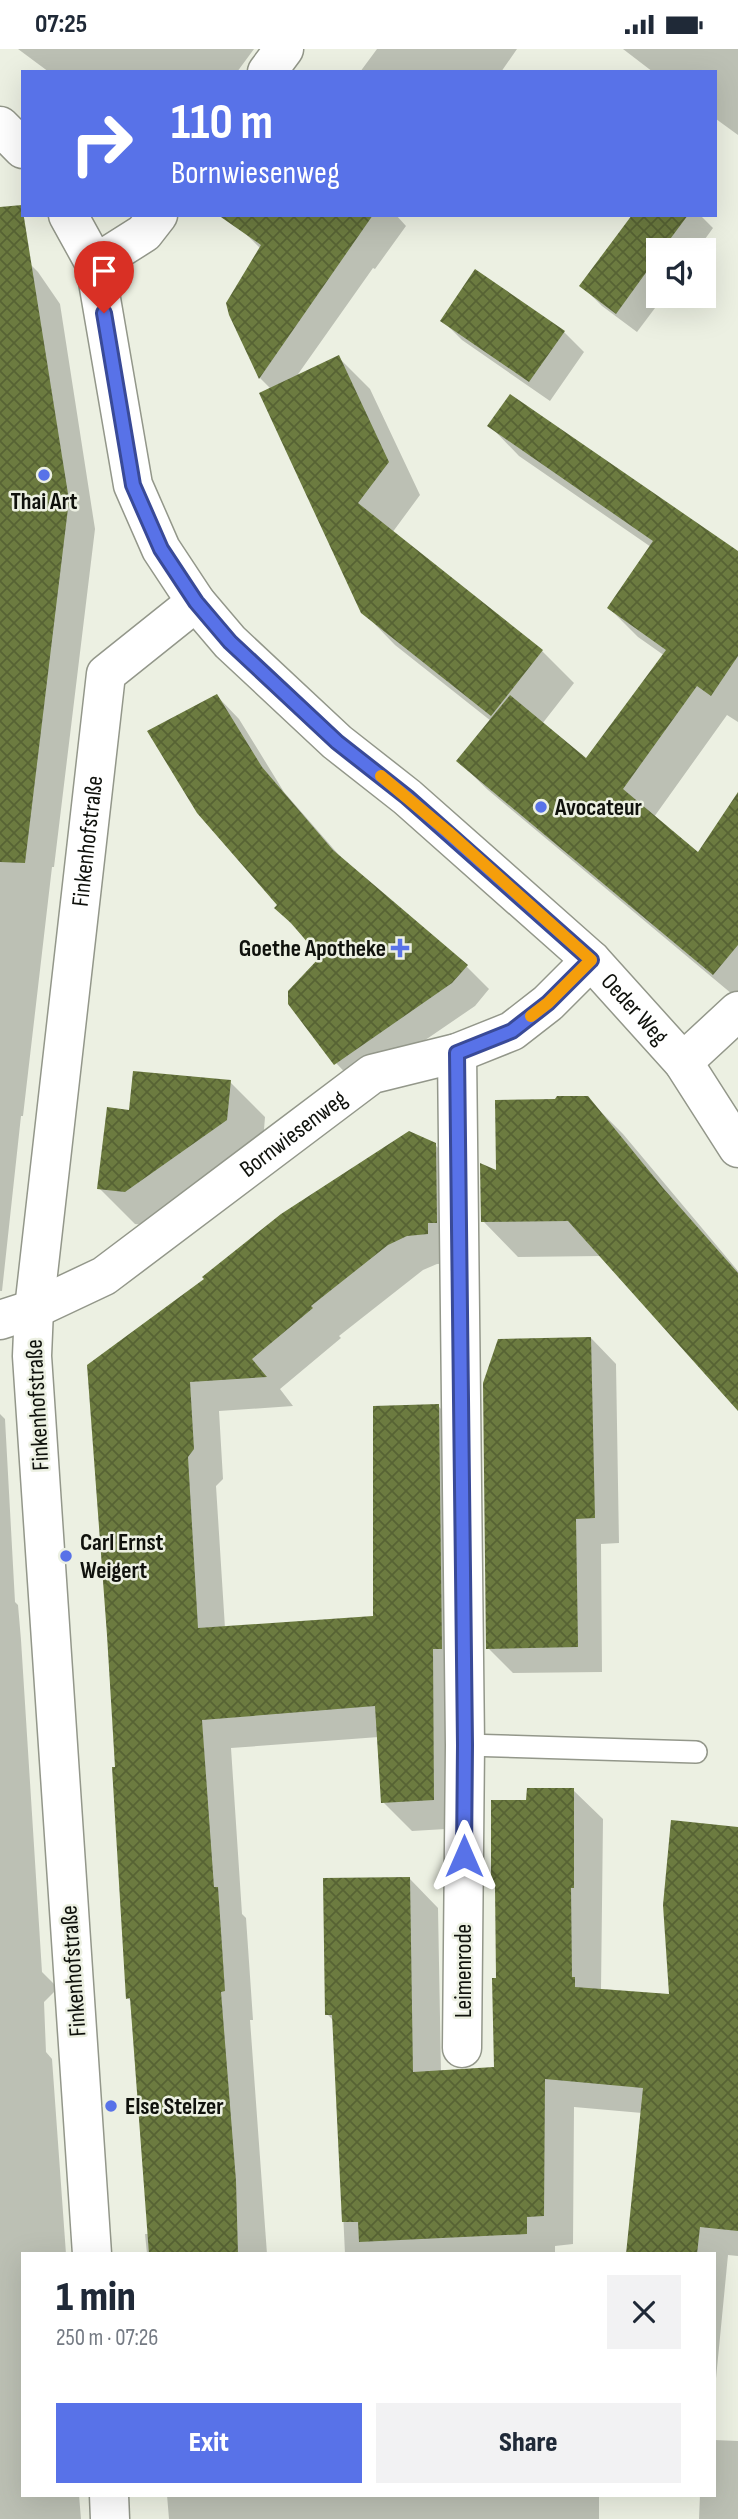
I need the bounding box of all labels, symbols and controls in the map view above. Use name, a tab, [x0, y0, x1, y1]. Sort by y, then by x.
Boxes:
text: 07:25	[35, 9, 87, 40]
text: 110 m	[171, 94, 273, 153]
icon: right	[56, 98, 147, 189]
text: Bornwiesenweg	[171, 154, 340, 193]
map controls	[646, 238, 716, 308]
button: sound	[646, 238, 716, 308]
pin	[74, 241, 134, 313]
icon: arrive	[85, 252, 123, 290]
marker: Thai Art	[36, 467, 52, 483]
place label: Thai Art	[11, 487, 77, 516]
street label: Finkenhofstraße	[66, 774, 109, 908]
place label: Avocateur	[554, 793, 642, 822]
marker: Avocateur	[533, 799, 549, 815]
place label: Goethe Apotheke	[239, 934, 386, 963]
marker: Goethe Apotheke	[392, 940, 408, 956]
street label: Oeder Weg	[595, 967, 674, 1051]
street label: Bornwiesenweg	[234, 1084, 353, 1184]
street label: Finkenhofstraße	[20, 1339, 55, 1471]
place label: Carl Ernst Weigert	[80, 1528, 164, 1585]
marker: Carl Ernst Weigert	[58, 1548, 74, 1564]
position arrow	[427, 1819, 501, 1893]
street label: Finkenhofstraße	[54, 1904, 93, 2038]
street label: Leimenrode	[449, 1924, 478, 2018]
place label: Else Stelzer	[125, 2092, 224, 2121]
marker: Else Stelzer	[103, 2098, 119, 2114]
text: 1 min	[56, 2272, 136, 2323]
button: close	[607, 2275, 681, 2349]
text: 250 m · 07:26	[56, 2324, 158, 2352]
button: Exit	[56, 2403, 362, 2483]
button: Share	[376, 2403, 681, 2483]

